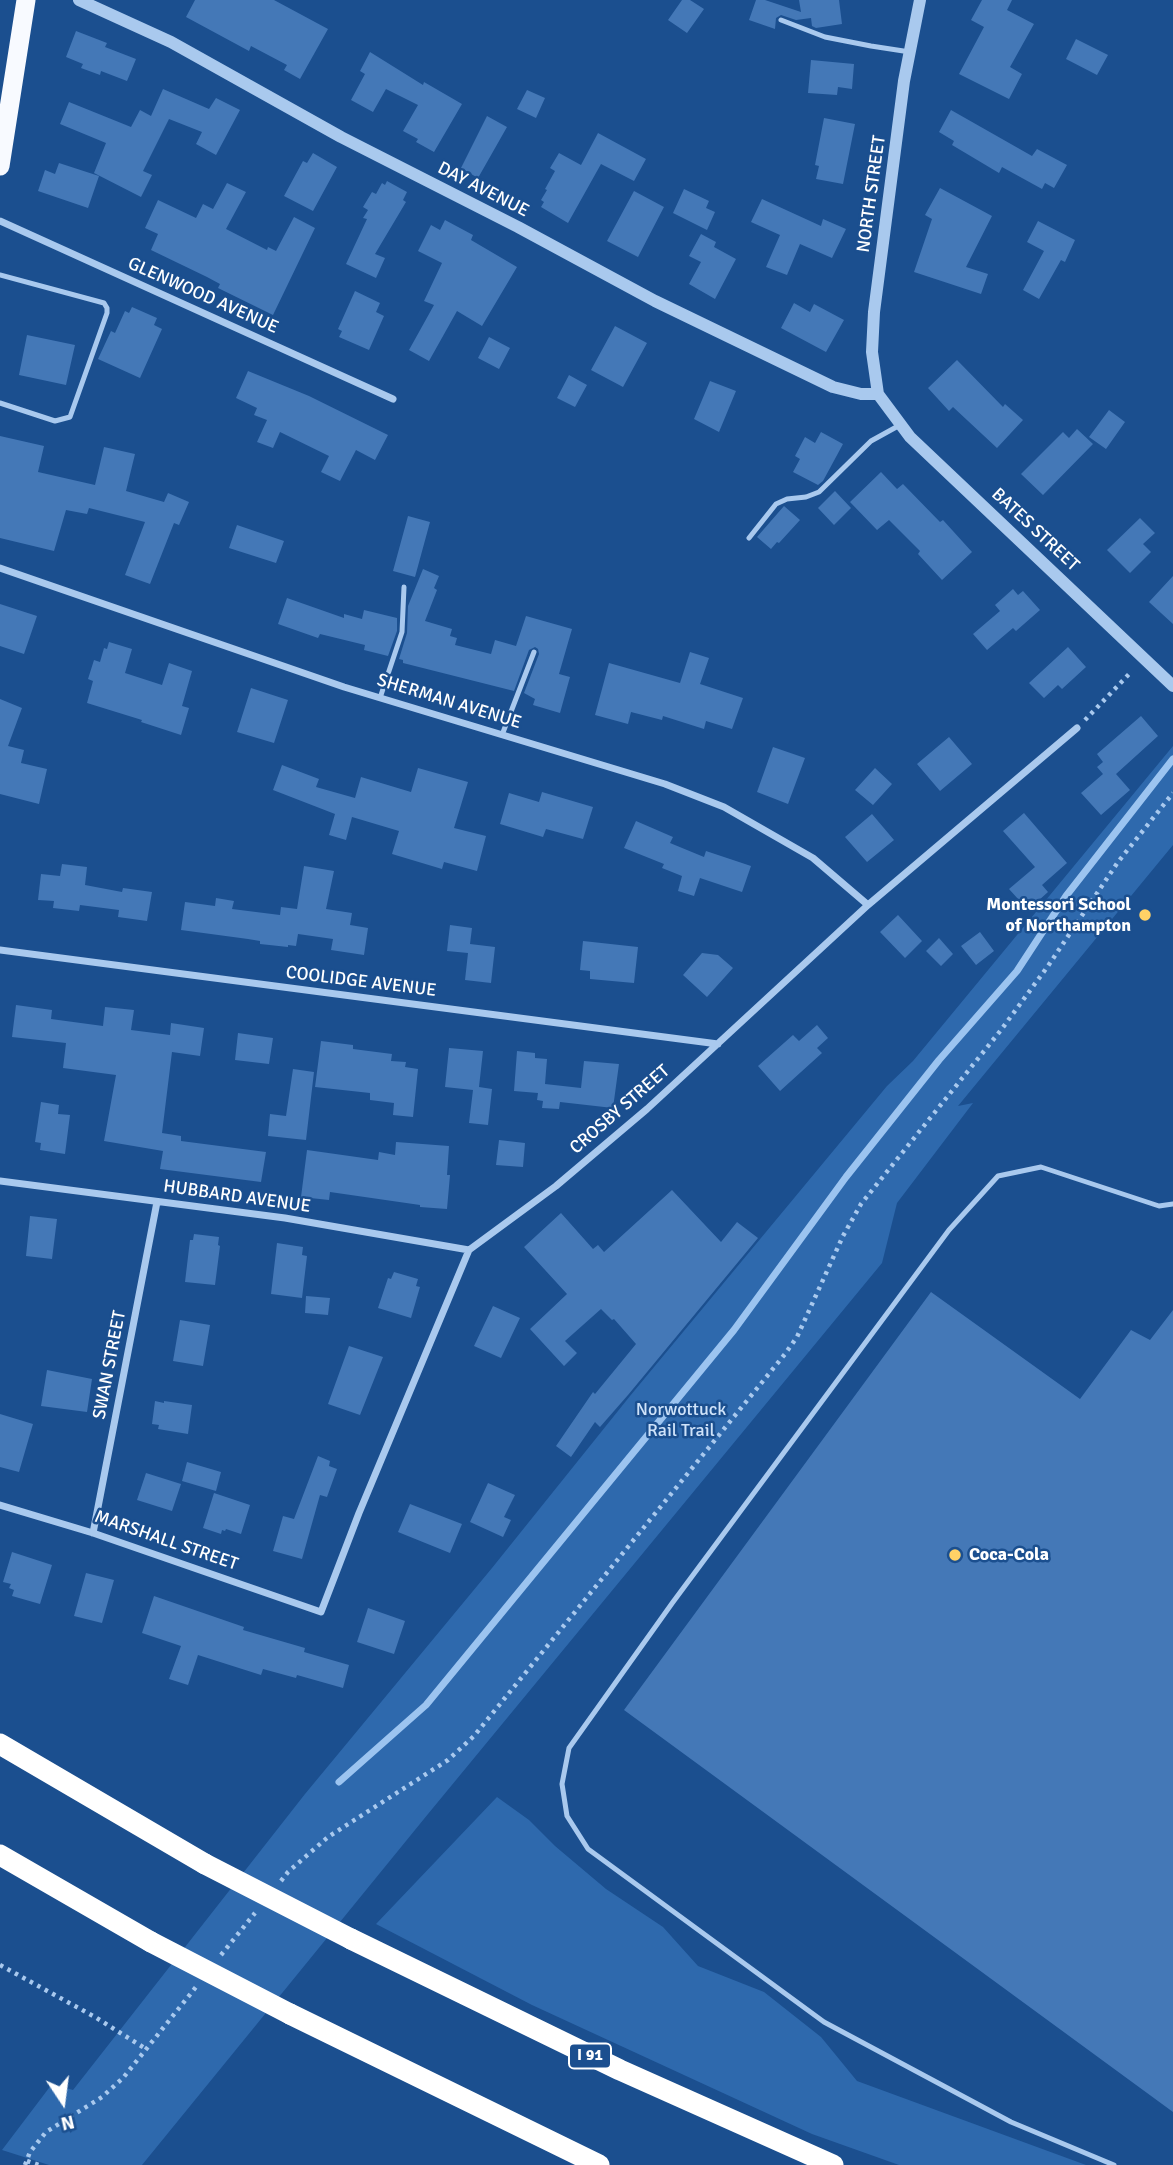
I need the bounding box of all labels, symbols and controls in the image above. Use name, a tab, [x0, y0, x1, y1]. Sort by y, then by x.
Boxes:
street label: NORTH STREET	[853, 134, 891, 254]
street label: DAY AVENUE	[434, 158, 532, 222]
street label: GLENWOOD AVENUE	[124, 253, 282, 339]
street label: BATES STREET	[987, 484, 1083, 576]
street label: SHERMAN AVENUE	[374, 670, 524, 734]
place label: Montessori School of Northampton	[986, 894, 1131, 936]
marker: Montessori School of Northampton	[1137, 907, 1153, 923]
street label: COOLIDGE AVENUE	[285, 962, 437, 1002]
street label: CROSBY STREET	[566, 1061, 674, 1159]
street label: HUBBARD AVENUE	[162, 1176, 312, 1218]
street label: SWAN STREET	[89, 1309, 131, 1421]
park label: Norwottuck Rail Trail	[636, 1399, 726, 1442]
street label: MARSHALL STREET	[91, 1506, 241, 1576]
place label: Coca-Cola	[969, 1544, 1049, 1566]
marker: Coca-Cola	[947, 1547, 963, 1563]
road number: I 91	[569, 2044, 611, 2068]
north arrow	[28, 2067, 98, 2137]
text: N	[59, 2109, 77, 2136]

